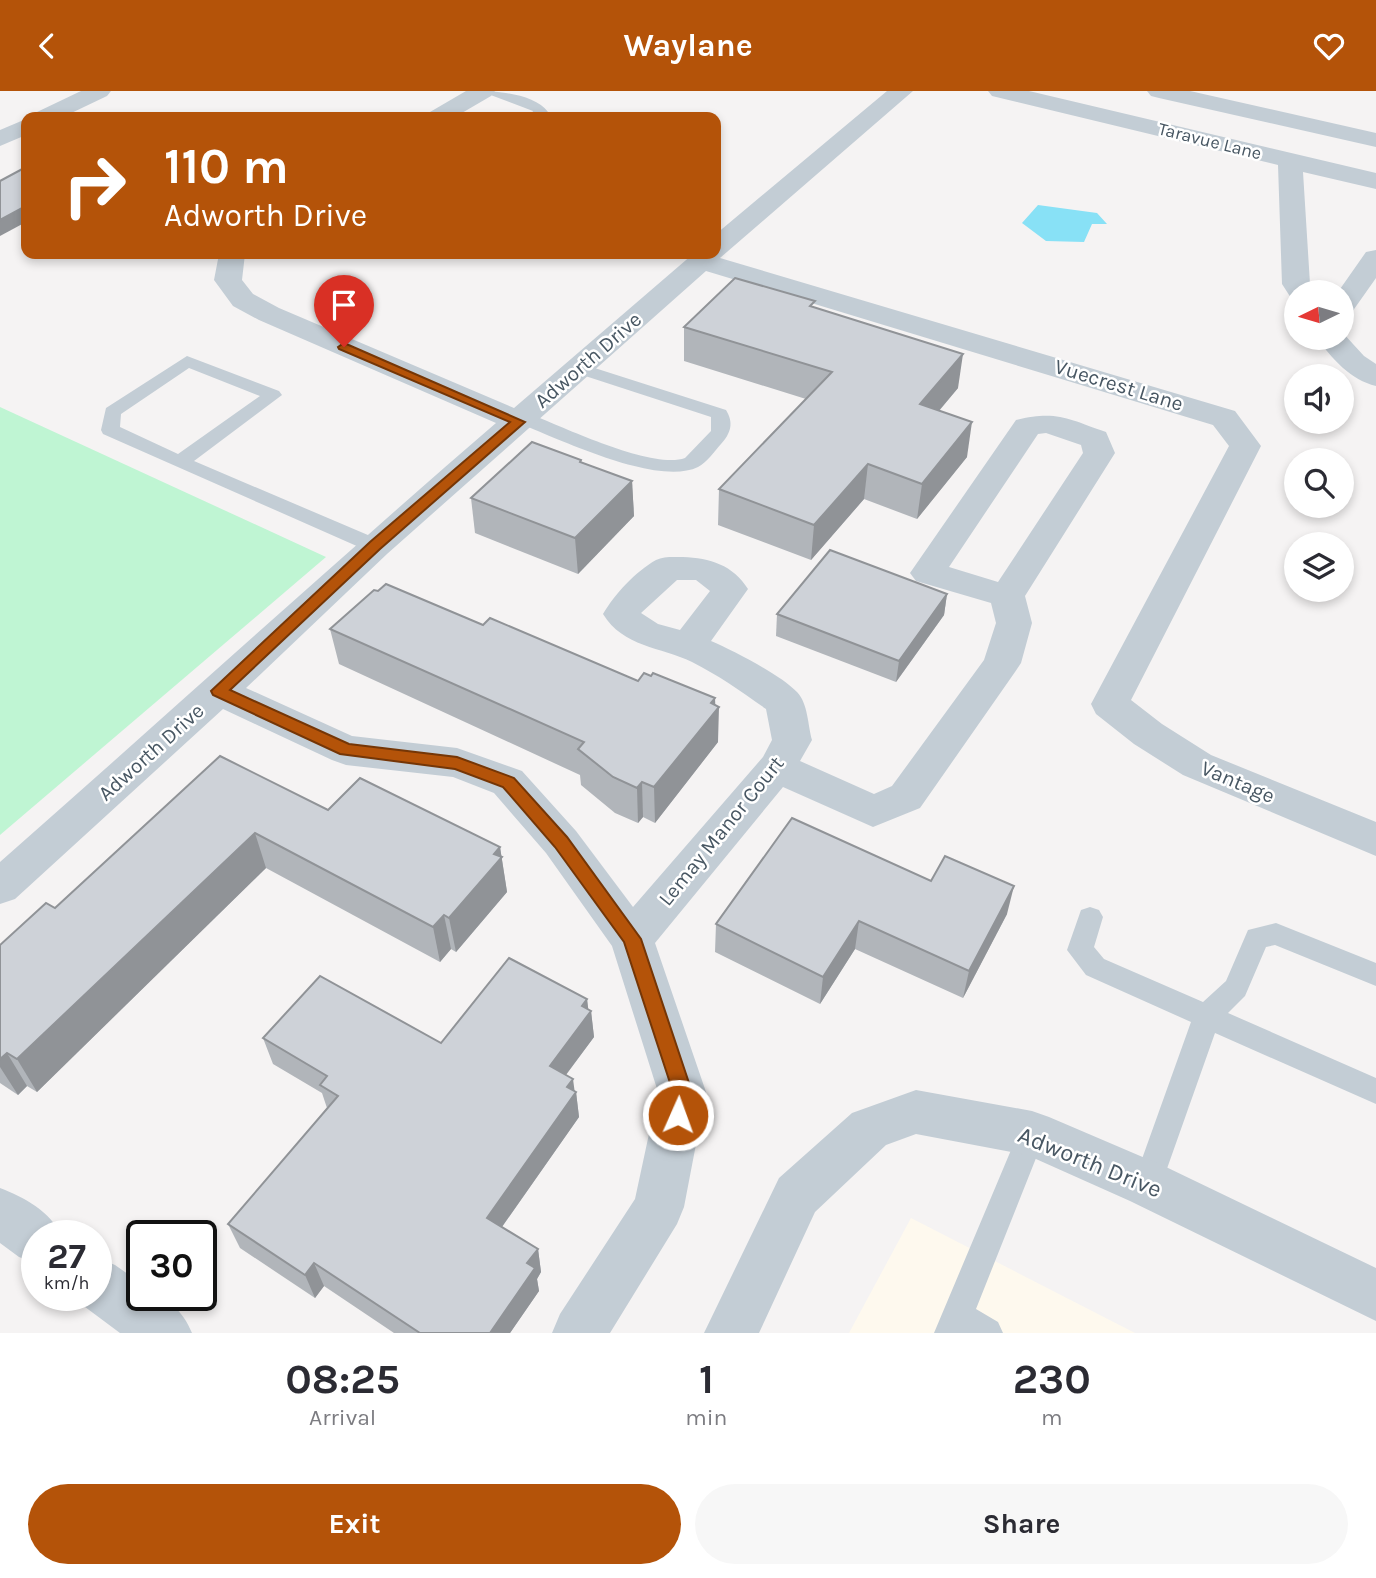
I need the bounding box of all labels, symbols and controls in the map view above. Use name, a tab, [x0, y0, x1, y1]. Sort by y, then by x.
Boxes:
icon: back	[28, 27, 66, 65]
text: Waylane	[623, 27, 753, 64]
icon: heart	[1310, 27, 1348, 65]
street label: Taravue Lane	[1156, 118, 1264, 164]
text: 110 m	[164, 138, 289, 195]
icon: right	[49, 140, 140, 231]
text: Adworth Drive	[164, 197, 367, 234]
pin	[314, 275, 374, 347]
north arrow	[1284, 280, 1354, 350]
map controls	[1284, 280, 1354, 602]
icon: arrive	[325, 286, 363, 324]
street label: Adworth Drive	[530, 307, 646, 413]
street label: Vuecrest Lane	[1052, 354, 1186, 416]
button: sound	[1284, 364, 1354, 434]
button: search	[1284, 448, 1354, 518]
button: layers	[1284, 532, 1354, 602]
street label: Adworth Drive	[93, 698, 209, 806]
street label: Lemay Manor Court	[653, 751, 789, 911]
street label: Vantage	[1198, 756, 1278, 808]
position arrow	[641, 1078, 715, 1152]
street label: Adworth Drive	[1014, 1120, 1166, 1204]
speed limit sign: 30	[126, 1220, 217, 1311]
text: 27	[47, 1236, 86, 1277]
text: km/h	[44, 1272, 89, 1294]
text: 08:25	[285, 1354, 400, 1404]
text: 1	[699, 1354, 714, 1404]
text: 230	[1013, 1354, 1091, 1404]
text: Arrival	[309, 1404, 376, 1431]
text: min	[685, 1404, 728, 1431]
text: m	[1041, 1404, 1062, 1431]
button: Exit	[28, 1484, 681, 1564]
button: Share	[695, 1484, 1348, 1564]

